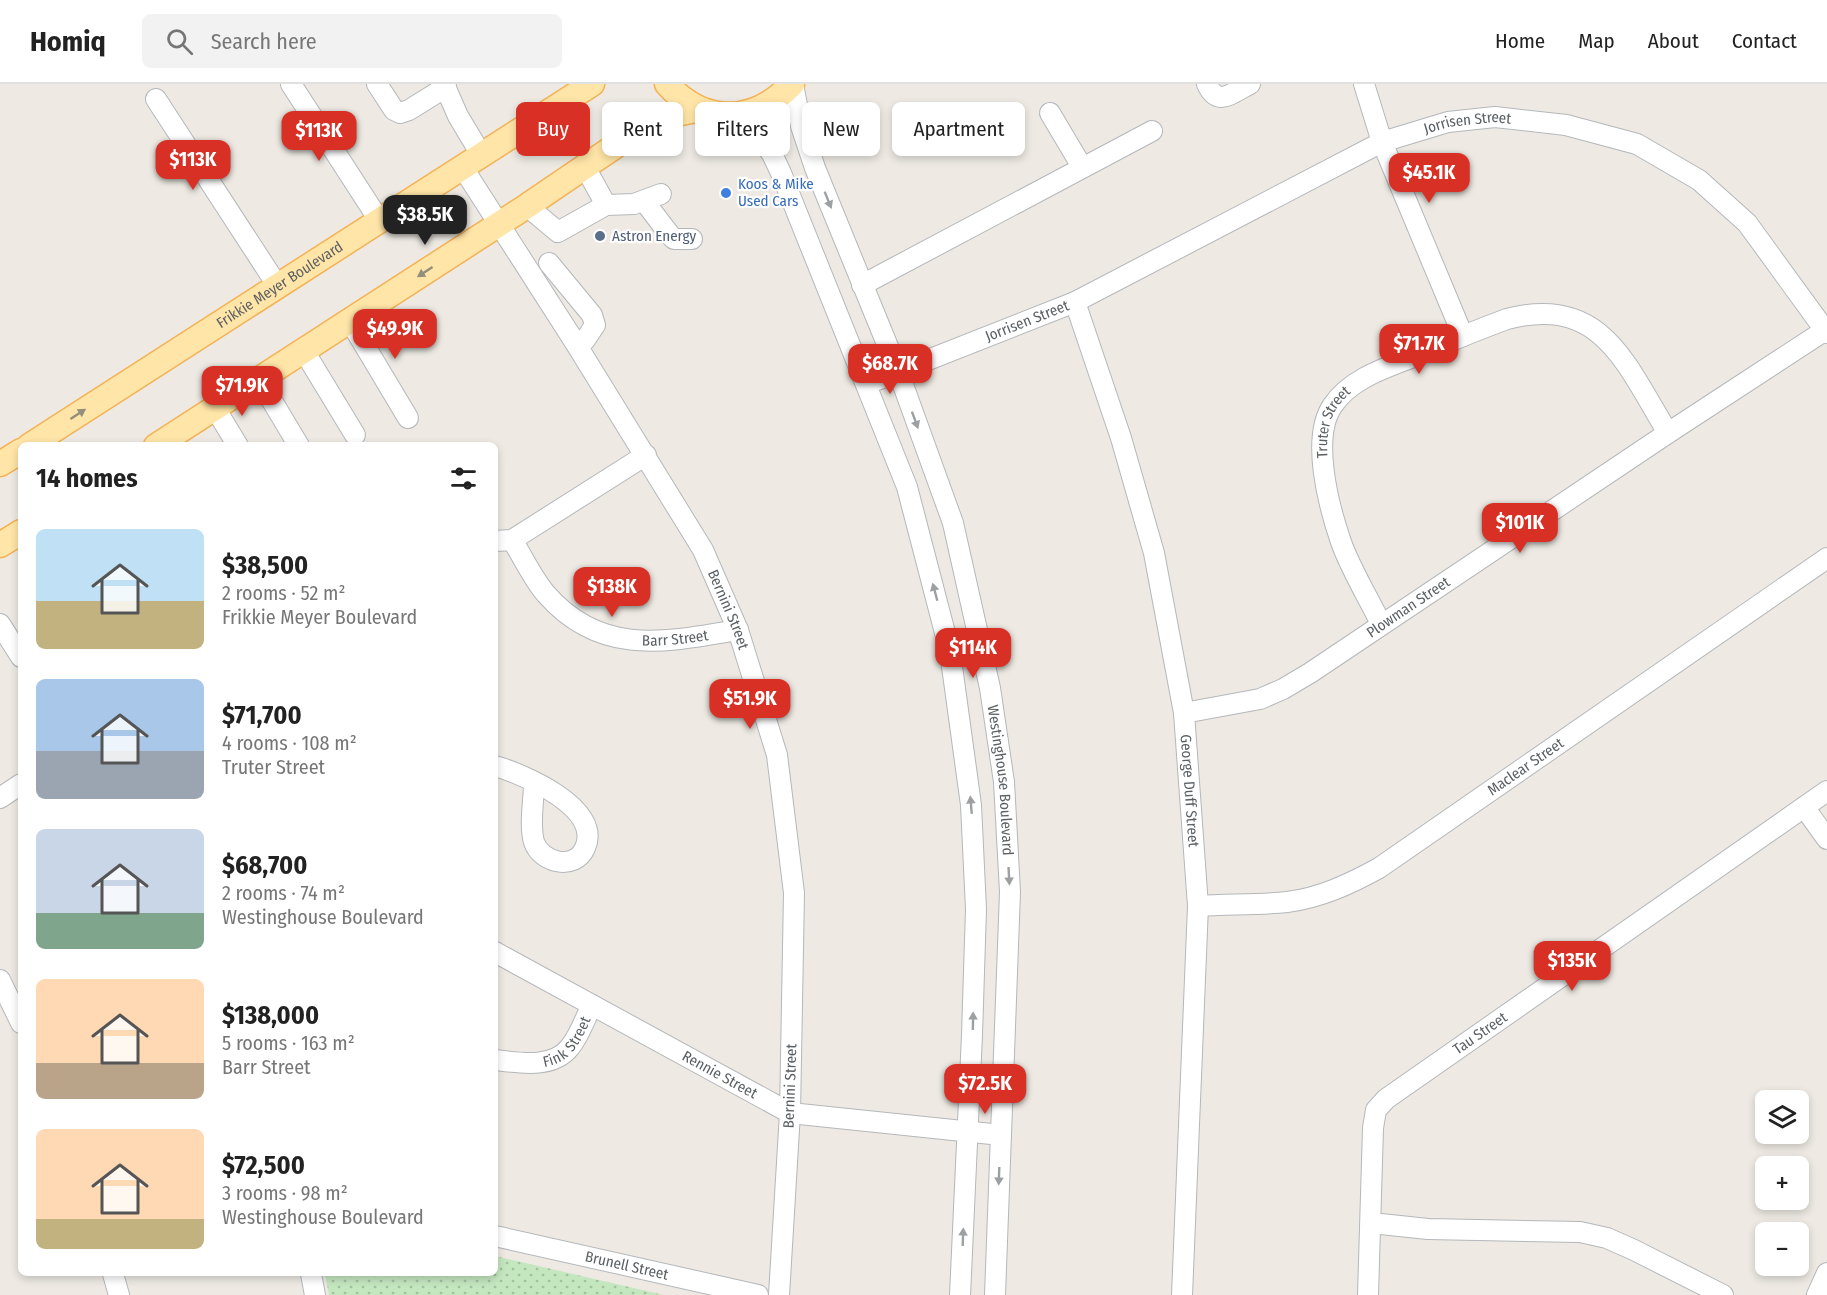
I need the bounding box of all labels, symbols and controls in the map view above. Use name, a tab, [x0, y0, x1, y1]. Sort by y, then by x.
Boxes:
search box	[142, 14, 562, 68]
text: Homiq	[30, 25, 106, 58]
icon: search	[163, 25, 196, 58]
text: Search here	[211, 28, 317, 55]
text: Home	[1495, 28, 1545, 54]
text: Map	[1578, 28, 1615, 54]
text: About	[1648, 28, 1699, 54]
text: Contact	[1732, 28, 1797, 54]
chip: Buy	[516, 102, 590, 156]
chip: Rent	[602, 102, 683, 156]
chip: Filters	[695, 102, 790, 156]
chip: New	[802, 102, 880, 156]
chip: Apartment	[892, 102, 1025, 156]
street label: Jorrisen Street	[1421, 108, 1512, 138]
pin: $113K	[277, 111, 361, 162]
text: $113K	[296, 118, 342, 142]
pin: $113K	[151, 140, 235, 191]
text: $113K	[170, 147, 216, 171]
pin: $45.1K	[1380, 153, 1478, 204]
text: $45.1K	[1403, 160, 1455, 184]
place label: Koos & Mike Used Cars	[738, 175, 814, 210]
marker: Koos & Mike Used Cars	[719, 186, 733, 200]
one-way arrow	[823, 191, 833, 209]
pin: $38.5K	[376, 195, 474, 246]
text: $38.5K	[397, 202, 453, 226]
place label: Astron Energy	[612, 227, 697, 245]
marker: Astron Energy	[593, 229, 607, 243]
street label: Frikkie Meyer Boulevard	[213, 238, 346, 332]
one-way arrow	[417, 266, 433, 277]
street label: Jorrisen Street	[983, 296, 1072, 346]
pin: $49.9K	[346, 309, 444, 360]
text: $49.9K	[367, 316, 423, 340]
pin: $71.7K	[1370, 324, 1468, 375]
text: $71.7K	[1393, 331, 1445, 355]
pin: $68.7K	[841, 344, 939, 395]
text: $68.7K	[862, 351, 918, 375]
pin: $71.9K	[193, 366, 291, 417]
text: $71.9K	[216, 373, 268, 397]
street label: Truter Street	[1313, 382, 1354, 459]
one-way arrow	[70, 408, 86, 419]
one-way arrow	[911, 411, 921, 429]
icon: filters	[447, 462, 480, 495]
text: 14 homes	[36, 463, 138, 494]
pin: $101K	[1478, 503, 1562, 554]
text: $101K	[1496, 510, 1544, 534]
text: $38,500	[222, 550, 308, 581]
icon: home	[84, 553, 156, 625]
pin: $138K	[570, 567, 654, 618]
street label: Bernini Street	[704, 567, 753, 652]
street label: Plowman Street	[1363, 573, 1453, 642]
text: $138K	[587, 574, 637, 598]
text: 2 rooms · 52 m²	[222, 581, 346, 605]
one-way arrow	[929, 583, 939, 601]
text: Frikkie Meyer Boulevard	[222, 605, 417, 629]
street label: Barr Street	[642, 626, 710, 650]
pin: $114K	[931, 628, 1015, 679]
text: $114K	[949, 635, 997, 659]
pin: $51.9K	[701, 679, 799, 730]
text: $51.9K	[723, 686, 777, 710]
text: $71,700	[222, 700, 302, 731]
icon: home	[84, 703, 156, 775]
street label: Westinghouse Boulevard	[984, 704, 1017, 856]
text: 4 rooms · 108 m²	[222, 731, 357, 755]
street label: George Duff Street	[1177, 734, 1203, 848]
street label: Maclear Street	[1484, 734, 1567, 799]
text: Truter Street	[222, 755, 325, 779]
one-way arrow	[966, 795, 976, 814]
text: $68,700	[222, 850, 307, 881]
icon: home	[84, 853, 156, 925]
one-way arrow	[1005, 867, 1014, 886]
text: 2 rooms · 74 m²	[222, 881, 345, 905]
text: Westinghouse Boulevard	[222, 905, 424, 929]
pin: $135K	[1530, 941, 1614, 992]
text: $135K	[1548, 948, 1596, 972]
text: $138,000	[222, 1000, 319, 1031]
icon: home	[84, 1003, 156, 1075]
street label: Tau Street	[1450, 1008, 1511, 1058]
one-way arrow	[968, 1011, 977, 1030]
street label: Fink Street	[541, 1014, 594, 1071]
text: 5 rooms · 163 m²	[222, 1031, 355, 1055]
street label: Bernini Street	[780, 1043, 800, 1129]
street label: Rennie Street	[679, 1047, 760, 1102]
text: Barr Street	[222, 1055, 311, 1079]
pin: $72.5K	[936, 1064, 1034, 1115]
text: $72.5K	[958, 1071, 1012, 1095]
map controls	[1755, 1090, 1809, 1276]
button: layers	[1755, 1090, 1809, 1144]
text: $72,500	[222, 1150, 305, 1181]
icon: home	[84, 1153, 156, 1225]
button: +	[1755, 1156, 1809, 1210]
one-way arrow	[995, 1167, 1004, 1186]
text: 3 rooms · 98 m²	[222, 1181, 348, 1205]
text: Westinghouse Boulevard	[222, 1205, 424, 1229]
button: −	[1755, 1222, 1809, 1276]
one-way arrow	[958, 1227, 967, 1246]
street label: Brunell Street	[583, 1247, 670, 1284]

